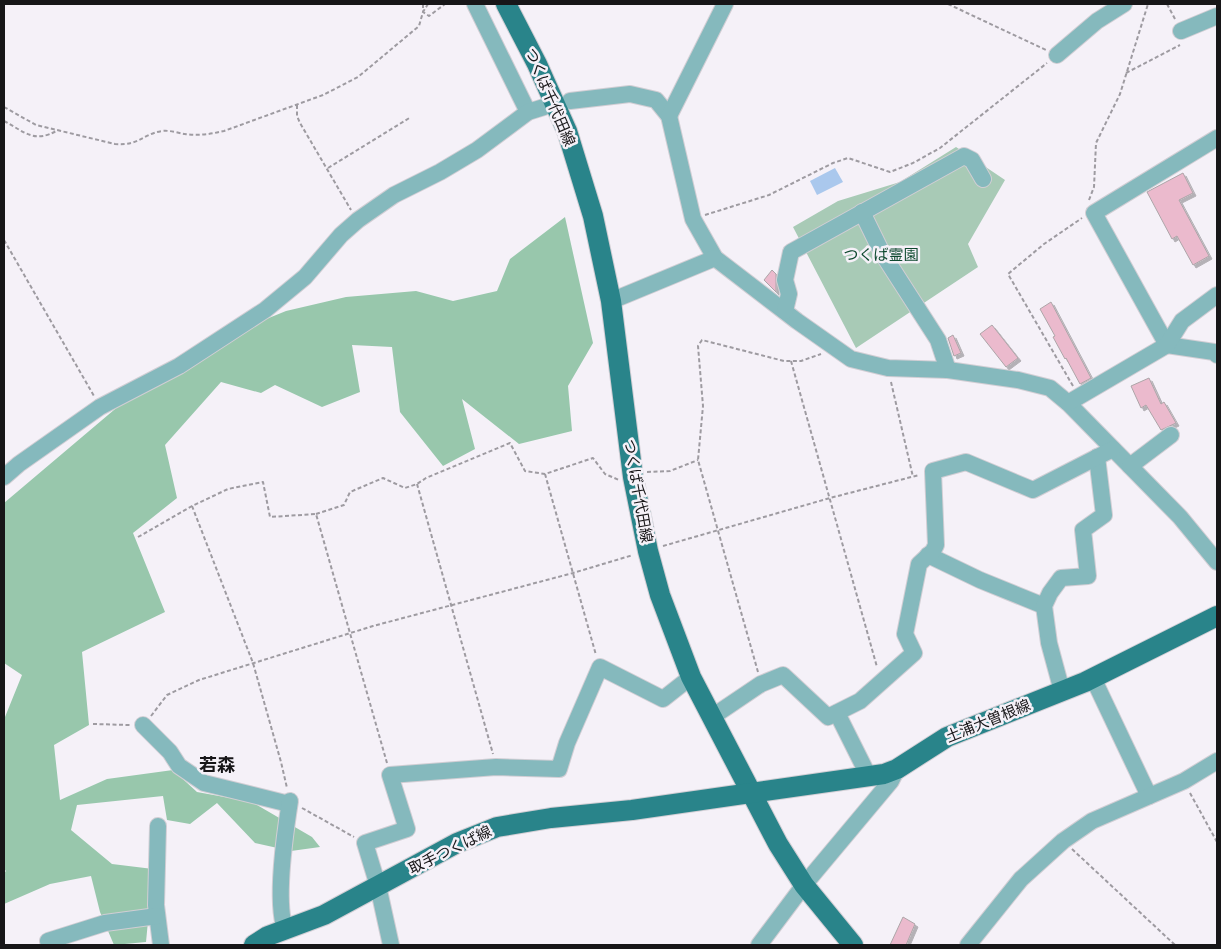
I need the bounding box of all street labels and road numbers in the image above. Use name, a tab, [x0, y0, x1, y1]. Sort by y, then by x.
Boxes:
street label: つくば千代田線	[522, 45, 579, 148]
street label: つくば千代田線	[621, 438, 656, 544]
street label: 土浦大曽根線	[943, 696, 1033, 745]
street label: 取手つくば線	[406, 822, 494, 877]

